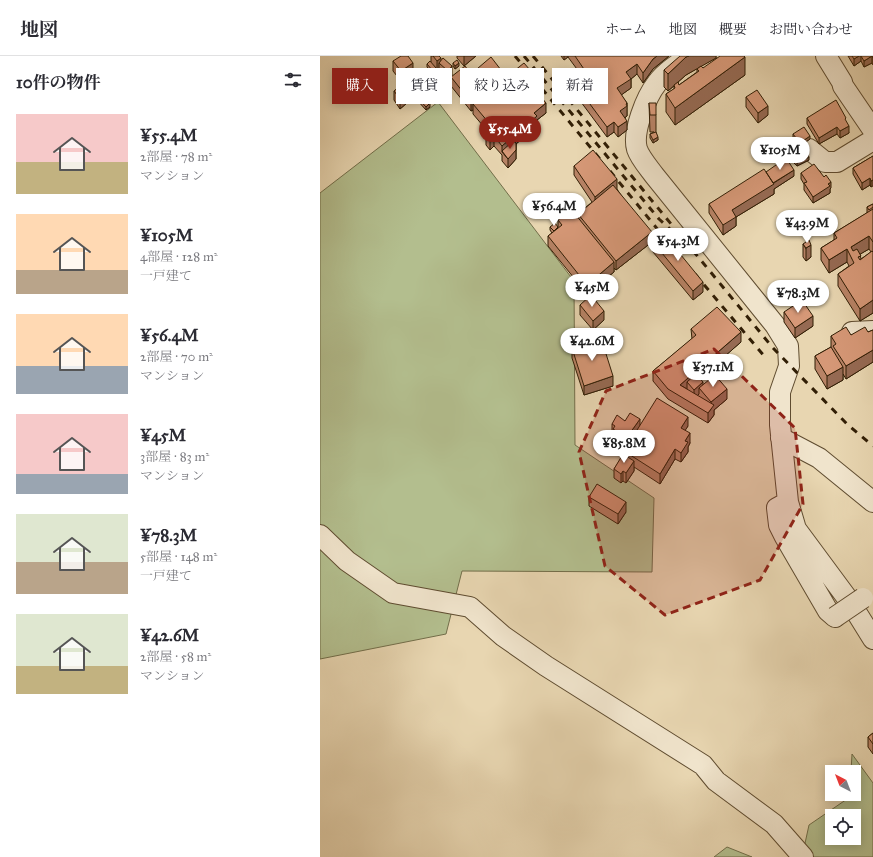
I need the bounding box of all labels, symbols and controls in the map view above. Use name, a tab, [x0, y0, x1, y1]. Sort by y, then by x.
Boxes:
text: 地図	[20, 18, 58, 41]
text: ホーム	[605, 21, 647, 38]
text: 地図	[669, 21, 697, 38]
text: 概要	[719, 21, 747, 38]
text: お問い合わせ	[769, 21, 853, 38]
chip: 購入	[332, 68, 388, 104]
chip: 賃貸	[396, 68, 452, 104]
chip: 絞り込み	[460, 68, 544, 104]
chip: 新着	[552, 68, 608, 104]
icon: filters	[282, 69, 304, 91]
text: 10件の物件	[16, 72, 101, 93]
pin: ¥55.4M	[477, 116, 543, 150]
text: ¥55.4M	[488, 121, 532, 137]
text: ¥55.4M	[140, 125, 197, 146]
icon: home	[48, 130, 96, 178]
pin: ¥105M	[752, 137, 808, 171]
text: ¥105M	[760, 142, 800, 158]
text: 2部屋 · 78 m²	[140, 149, 212, 165]
text: マンション	[140, 168, 204, 184]
pin: ¥56.4M	[521, 193, 587, 227]
text: ¥56.4M	[532, 198, 576, 214]
pin: ¥43.9M	[774, 210, 840, 244]
text: ¥43.9M	[785, 215, 829, 231]
text: ¥105M	[140, 225, 193, 246]
pin: ¥54.3M	[645, 228, 711, 262]
icon: home	[48, 230, 96, 278]
text: ¥54.3M	[656, 233, 700, 249]
text: 4部屋 · 128 m²	[140, 249, 218, 265]
text: 一戸建て	[140, 268, 192, 284]
pin: ¥45M	[568, 274, 616, 308]
text: ¥45M	[574, 279, 610, 295]
pin: ¥78.3M	[765, 280, 831, 314]
text: ¥78.3M	[776, 285, 820, 301]
text: ¥56.4M	[140, 325, 198, 346]
pin: ¥42.6M	[559, 328, 625, 362]
icon: home	[48, 330, 96, 378]
text: ¥42.6M	[569, 333, 615, 349]
text: 2部屋 · 70 m²	[140, 349, 213, 365]
pin: ¥37.1M	[680, 354, 746, 388]
text: ¥37.1M	[692, 359, 734, 375]
text: マンション	[140, 368, 204, 384]
text: ¥45M	[140, 425, 186, 446]
icon: home	[48, 430, 96, 478]
pin: ¥85.8M	[591, 430, 657, 464]
text: ¥85.8M	[602, 435, 646, 451]
text: 3部屋 · 83 m²	[140, 449, 209, 465]
text: マンション	[140, 468, 204, 484]
text: ¥78.3M	[140, 525, 197, 546]
icon: home	[48, 530, 96, 578]
text: 5部屋 · 148 m²	[140, 549, 217, 565]
text: 一戸建て	[140, 568, 192, 584]
text: ¥42.6M	[140, 625, 199, 646]
icon: home	[48, 630, 96, 678]
text: 2部屋 · 58 m²	[140, 649, 211, 665]
text: マンション	[140, 668, 204, 684]
north arrow	[825, 765, 861, 801]
map controls	[825, 765, 861, 845]
button: locate	[825, 809, 861, 845]

